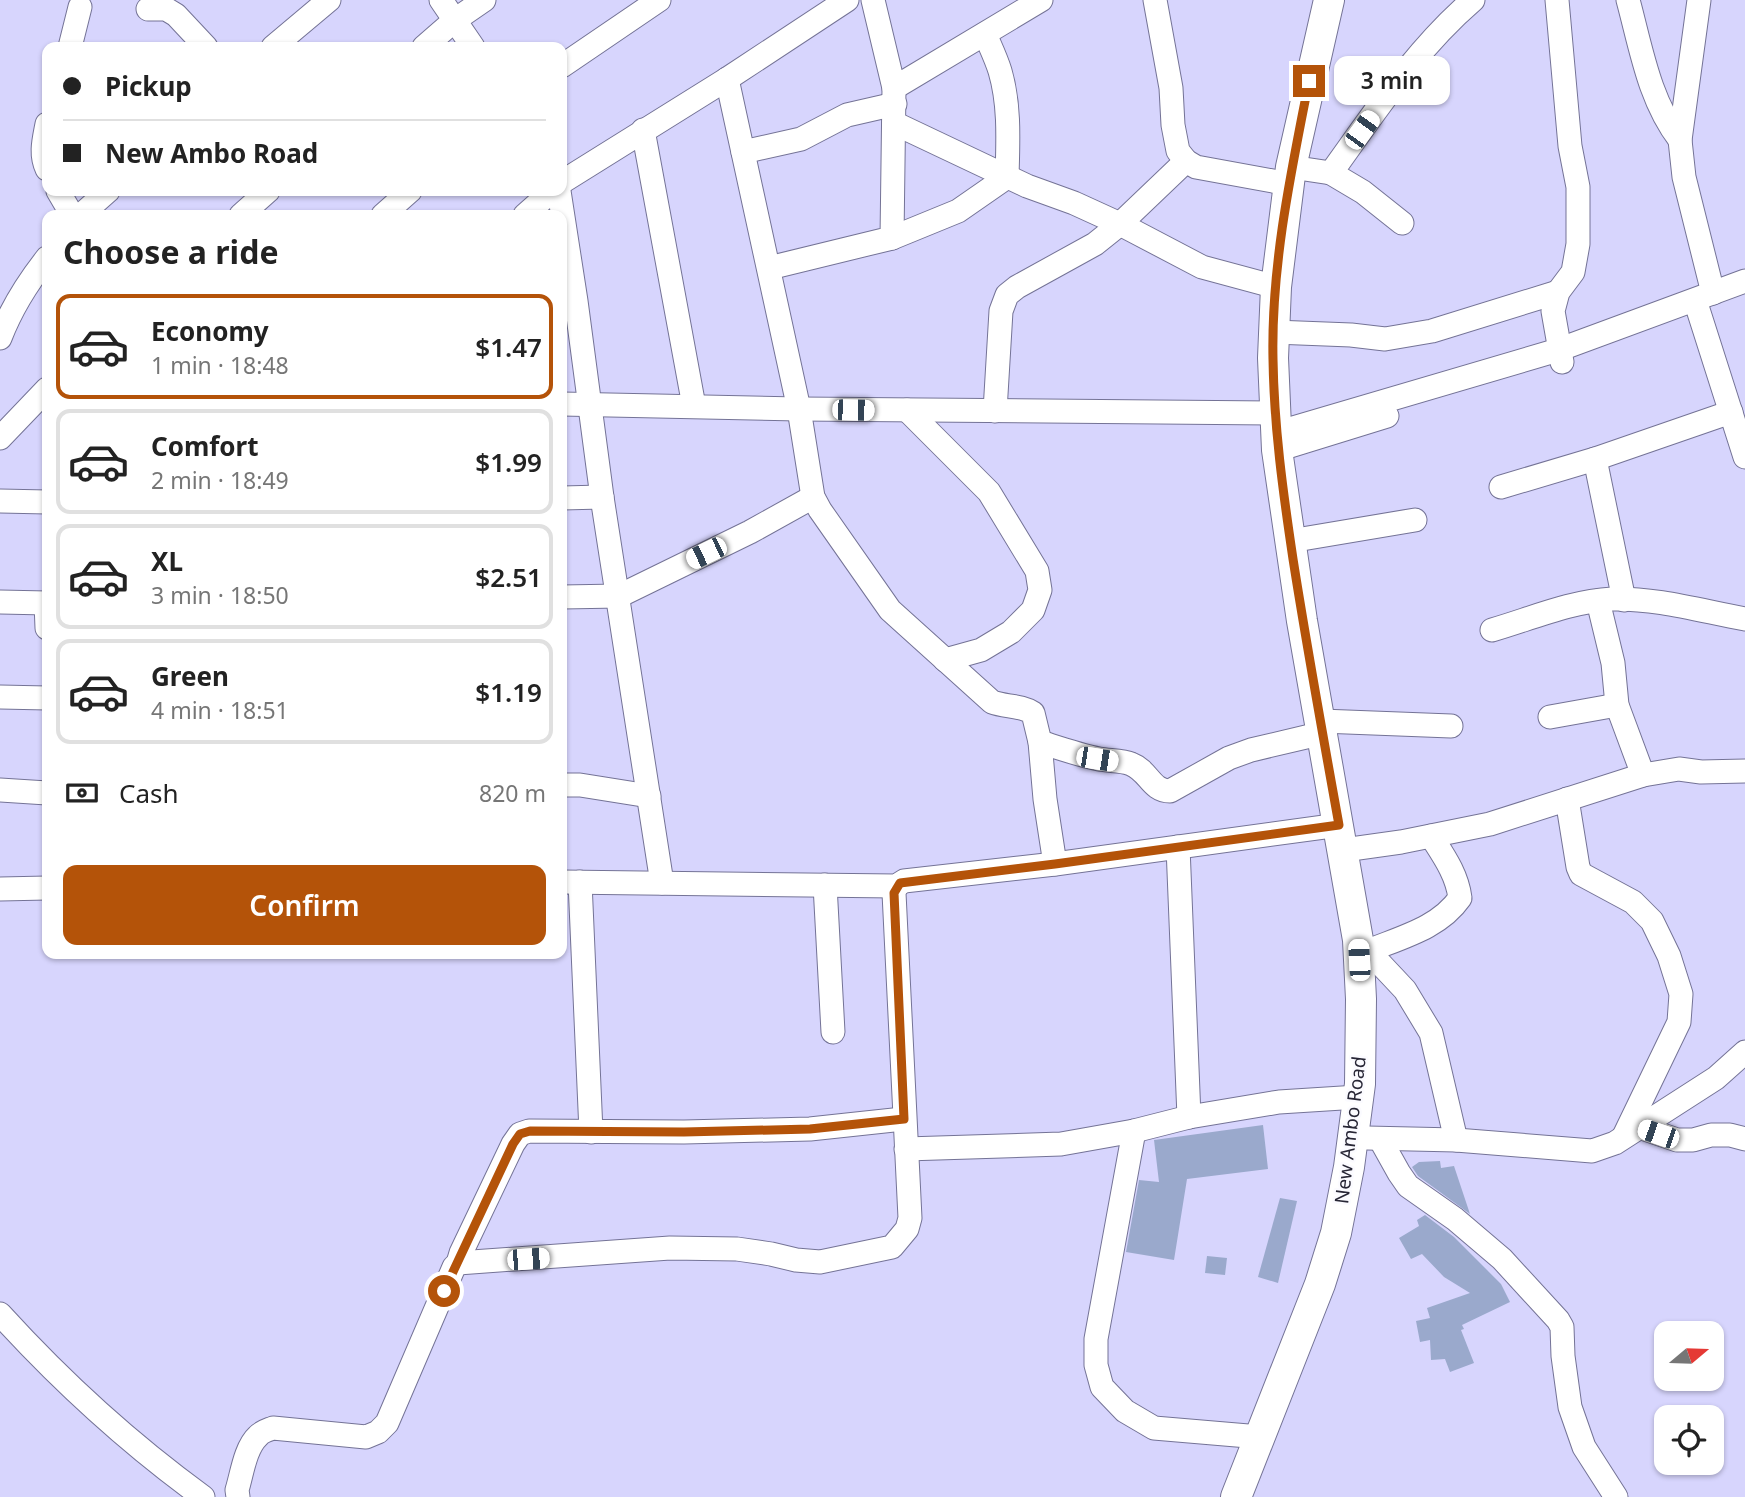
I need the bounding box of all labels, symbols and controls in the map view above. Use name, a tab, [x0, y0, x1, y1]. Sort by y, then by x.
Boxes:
callout: 3 min	[1334, 56, 1449, 106]
text: 3 min	[1361, 64, 1423, 96]
route end	[1293, 65, 1325, 97]
text: Pickup	[105, 68, 192, 104]
car	[1342, 107, 1383, 153]
text: New Ambo Road	[105, 135, 318, 171]
text: Choose a ride	[63, 230, 279, 273]
text: Economy	[151, 313, 269, 349]
icon: car	[67, 315, 130, 378]
text: $1.47	[475, 329, 542, 365]
text: 1 min · 18:48	[151, 349, 289, 381]
car	[832, 399, 875, 421]
text: Comfort	[151, 428, 259, 464]
icon: car	[67, 430, 130, 493]
text: $1.99	[475, 444, 542, 480]
text: 2 min · 18:49	[151, 464, 289, 496]
car	[683, 534, 730, 572]
text: XL	[151, 543, 183, 579]
icon: car	[67, 545, 130, 608]
text: $2.51	[475, 559, 542, 595]
text: 3 min · 18:50	[151, 579, 289, 611]
text: Green	[151, 658, 229, 694]
icon: car	[67, 660, 130, 723]
text: $1.19	[475, 674, 542, 710]
text: 4 min · 18:51	[151, 694, 289, 726]
car	[1075, 745, 1120, 773]
icon: cash	[63, 774, 101, 812]
text: Cash	[119, 775, 179, 811]
text: 820 m	[479, 777, 546, 809]
button: Confirm	[63, 865, 546, 945]
car	[1348, 938, 1371, 982]
street label: New Ambo Road	[1328, 1055, 1372, 1205]
car	[1635, 1117, 1682, 1151]
car	[507, 1247, 550, 1271]
route start	[428, 1275, 460, 1307]
north arrow	[1654, 1321, 1724, 1391]
map controls	[1654, 1321, 1724, 1475]
button: locate	[1654, 1405, 1724, 1475]

